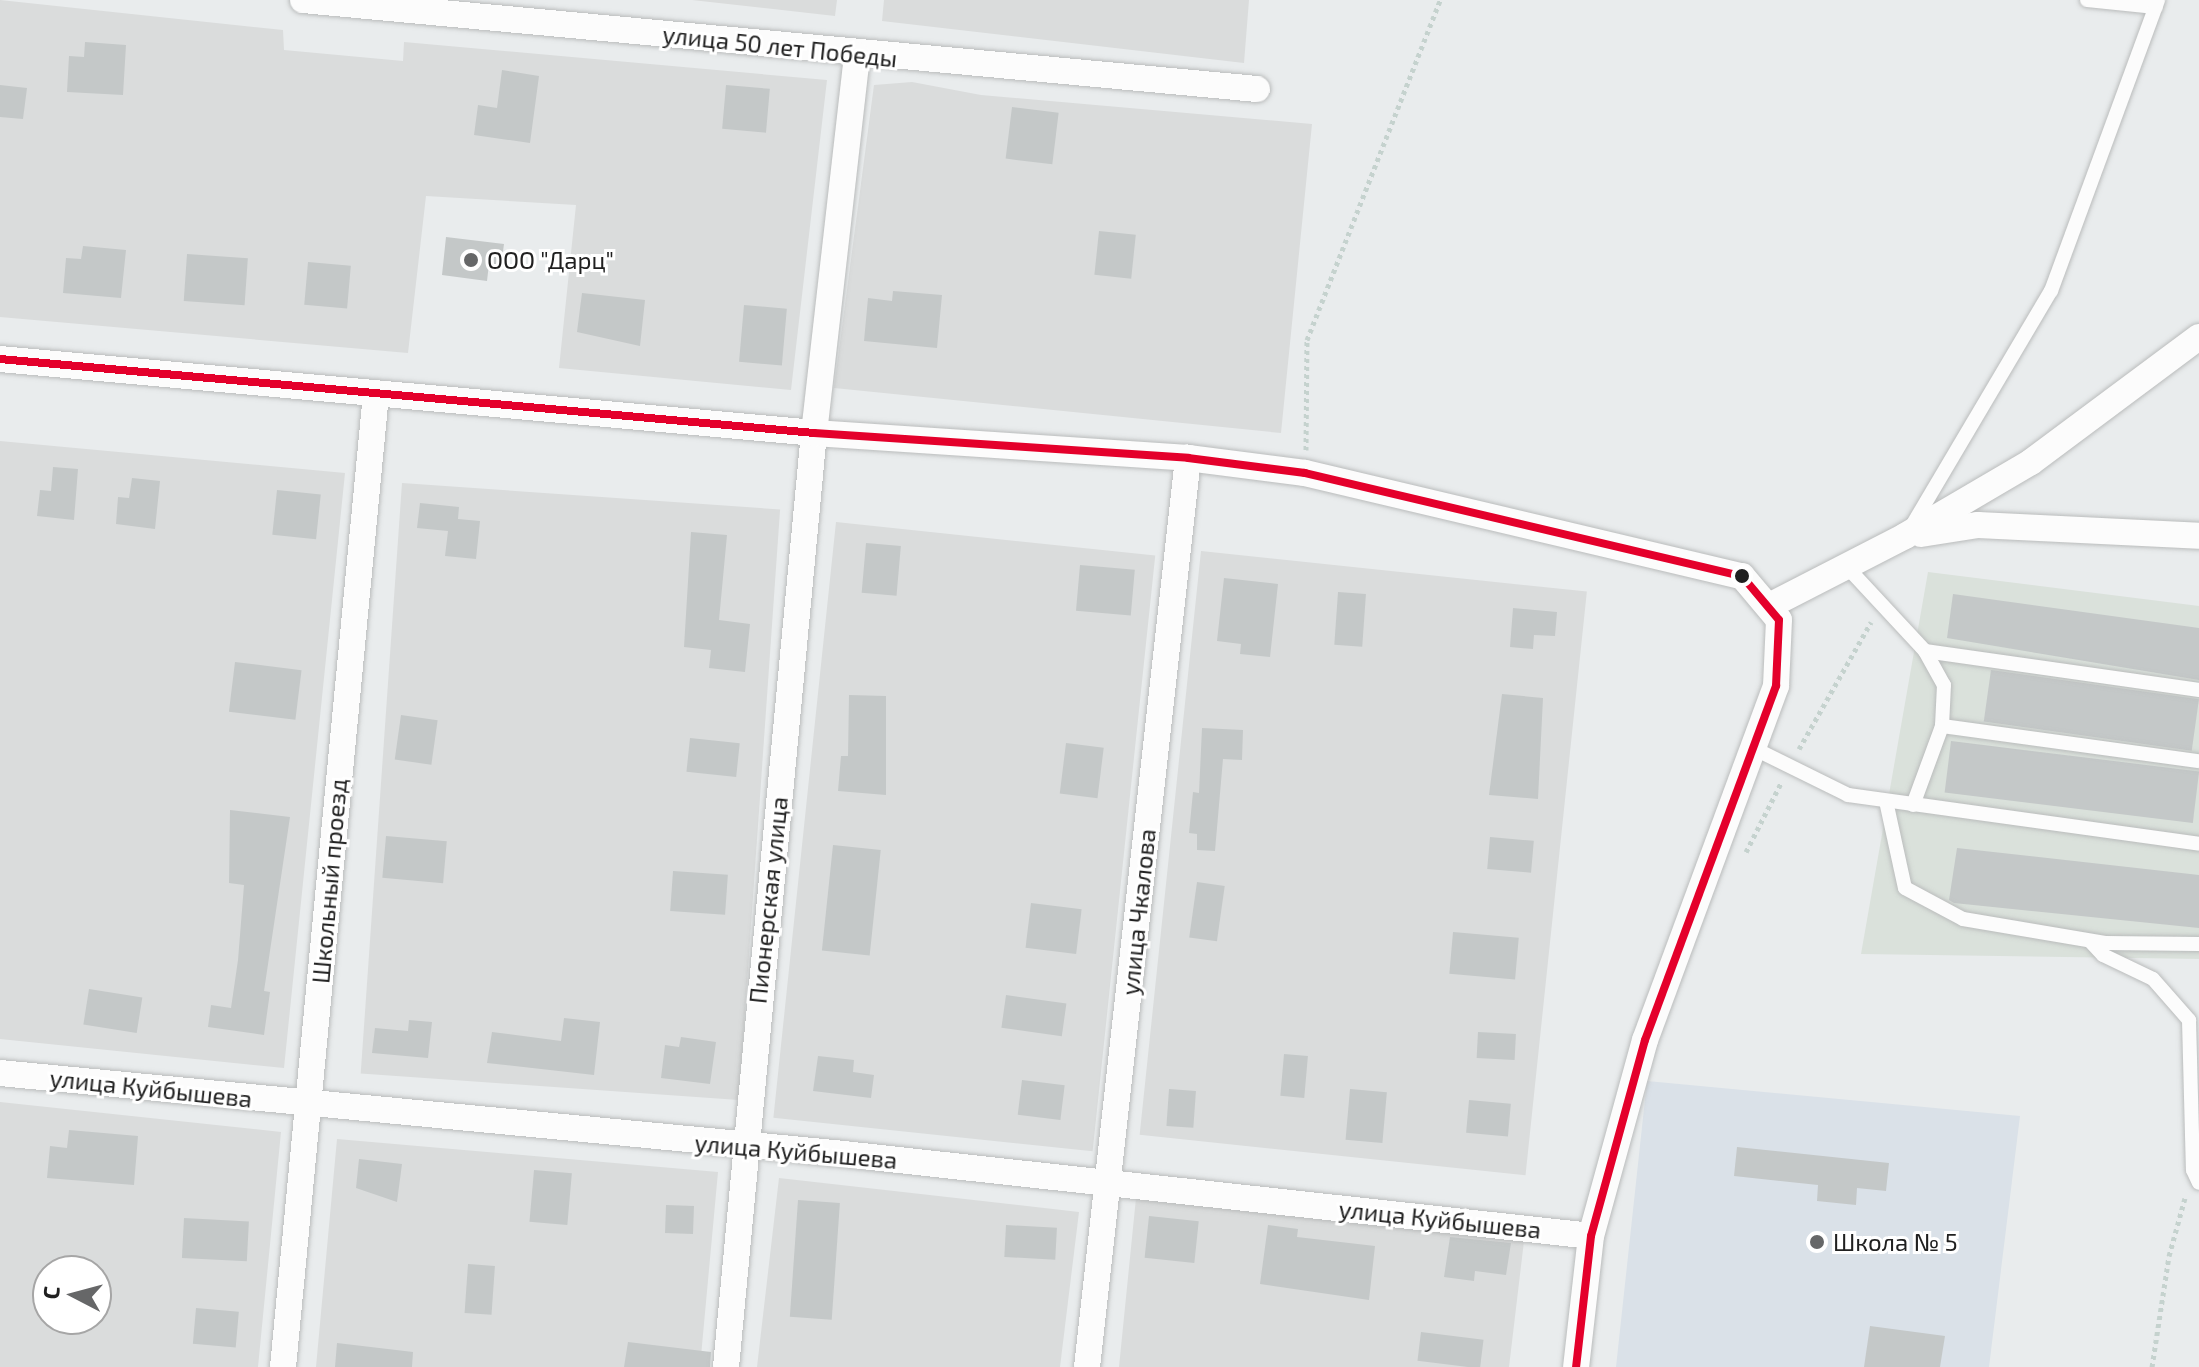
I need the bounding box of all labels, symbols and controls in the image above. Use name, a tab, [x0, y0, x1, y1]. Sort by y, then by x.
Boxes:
street label: улица 50 лет Победы	[661, 19, 899, 73]
place label: ООО "Дарц"	[487, 246, 614, 274]
marker: ООО "Дарц"	[462, 251, 480, 269]
unlabelled marker	[1734, 568, 1750, 584]
street label: Школьный проезд	[306, 777, 352, 985]
street label: Пионерская улица	[743, 795, 793, 1005]
street label: улица Чкалова	[1115, 827, 1161, 997]
street label: улица Куйбышева	[48, 1063, 254, 1113]
street label: улица Куйбышева	[694, 1128, 898, 1174]
street label: улица Куйбышева	[1337, 1194, 1543, 1244]
place label: Школа № 5	[1833, 1228, 1958, 1256]
marker: Школа № 5	[1808, 1233, 1826, 1251]
north arrow	[32, 1255, 112, 1335]
text: С	[37, 1285, 64, 1300]

